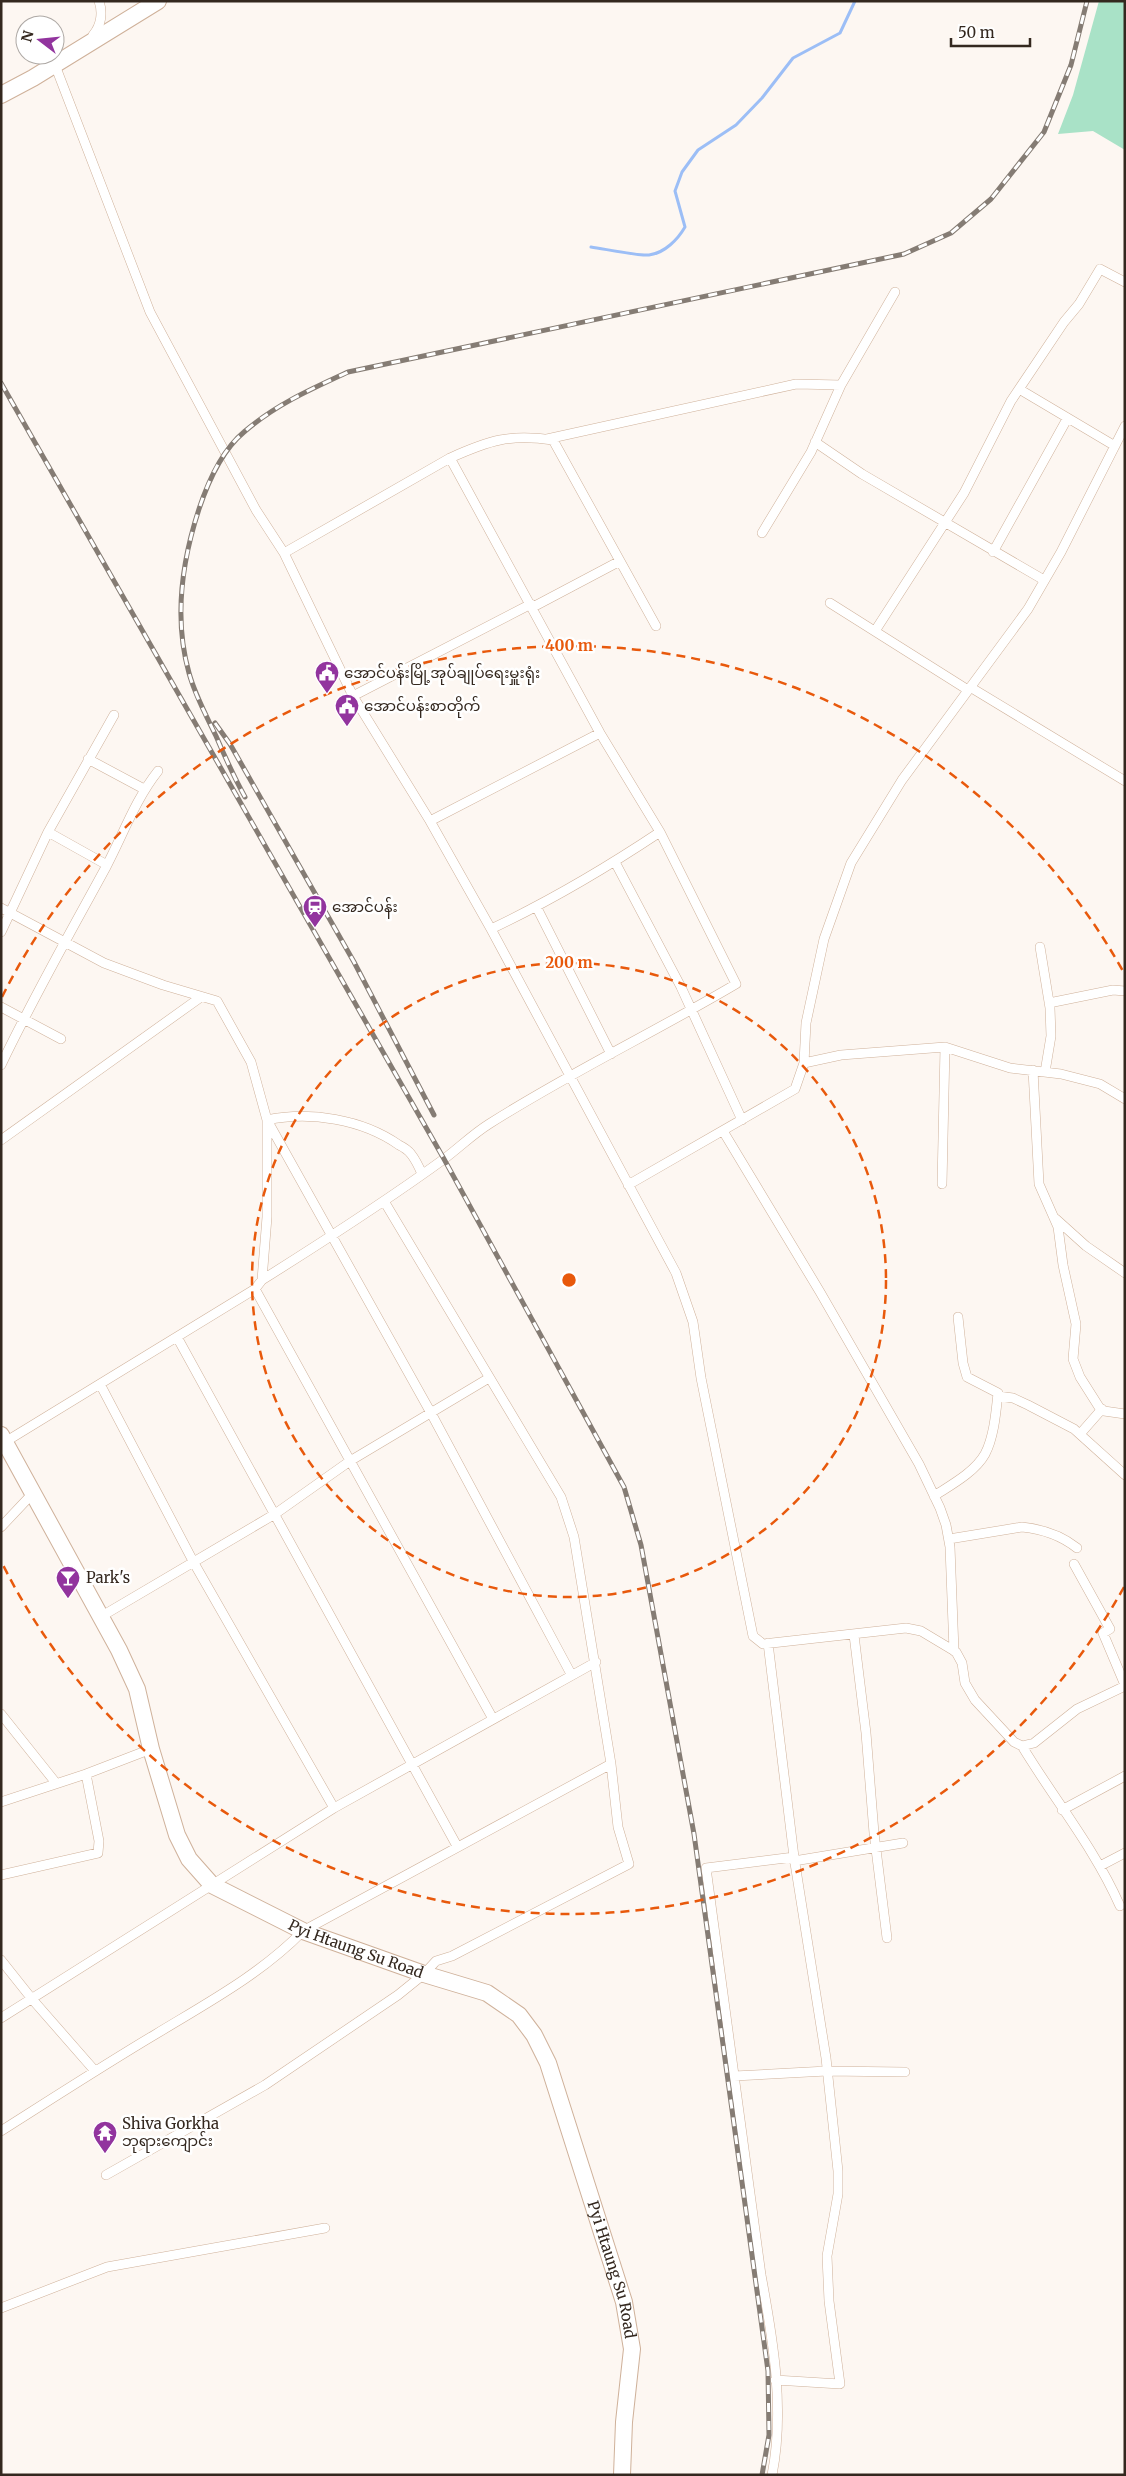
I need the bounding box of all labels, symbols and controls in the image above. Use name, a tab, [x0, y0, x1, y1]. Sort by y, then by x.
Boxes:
north arrow	[15, 15, 65, 65]
scale bar	[951, 15, 1030, 47]
text: 50 m	[958, 23, 995, 42]
text: N	[17, 29, 38, 44]
text: 400 m	[545, 636, 593, 655]
public building icon: အောင်ပန်းမြို့အုပ်ချုပ်ရေးမှူးရုံး	[314, 660, 340, 694]
place label: အောင်ပန်းမြို့အုပ်ချုပ်ရေးမှူးရုံး	[344, 663, 540, 685]
public building icon: အောင်ပန်းစာတိုက်	[334, 693, 360, 727]
place label: အောင်ပန်းစာတိုက်	[364, 696, 481, 718]
station icon: အောင်ပန်း	[302, 894, 328, 928]
place label: အောင်ပန်း	[332, 897, 398, 919]
text: 200 m	[545, 953, 593, 972]
centre of rings	[560, 1271, 578, 1289]
bar icon: Park's	[55, 1565, 81, 1599]
place label: Park's	[86, 1568, 130, 1587]
street label: Pyi Htaung Su Road	[285, 1915, 426, 1982]
place label: Shiva Gorkha ဘုရားကျောင်း	[122, 2114, 219, 2153]
temple icon: Shiva Gorkha ဘုရားကျောင်း	[92, 2120, 118, 2154]
street label: Pyi Htaung Su Road	[583, 2198, 640, 2340]

